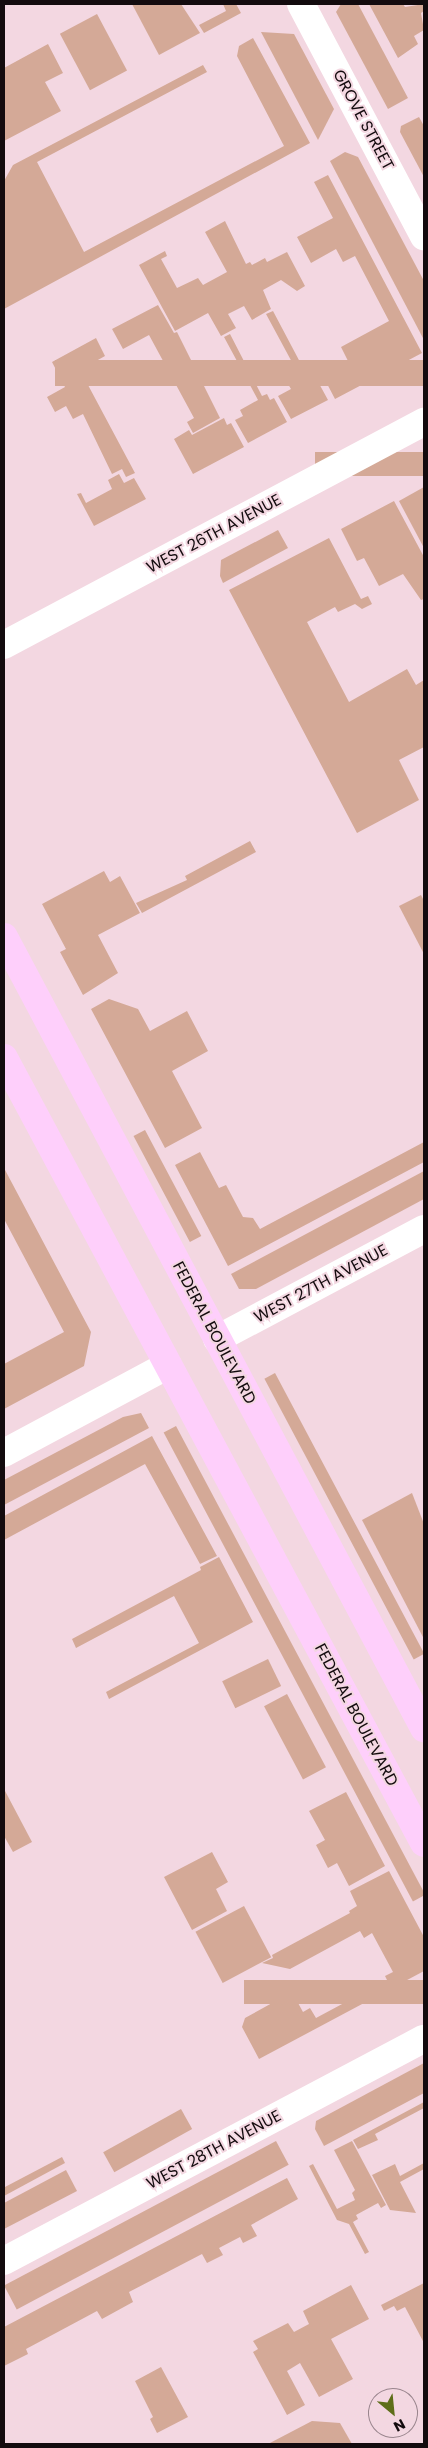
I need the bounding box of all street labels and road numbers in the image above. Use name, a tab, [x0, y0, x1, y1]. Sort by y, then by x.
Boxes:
street label: GROVE STREET	[328, 67, 398, 173]
street label: WEST 26TH AVENUE	[143, 490, 285, 578]
street label: WEST 27TH AVENUE	[251, 1241, 391, 1327]
street label: FEDERAL BOULEVARD	[168, 1259, 260, 1407]
street label: FEDERAL BOULEVARD	[310, 1641, 402, 1789]
street label: WEST 28TH AVENUE	[143, 2106, 285, 2194]

